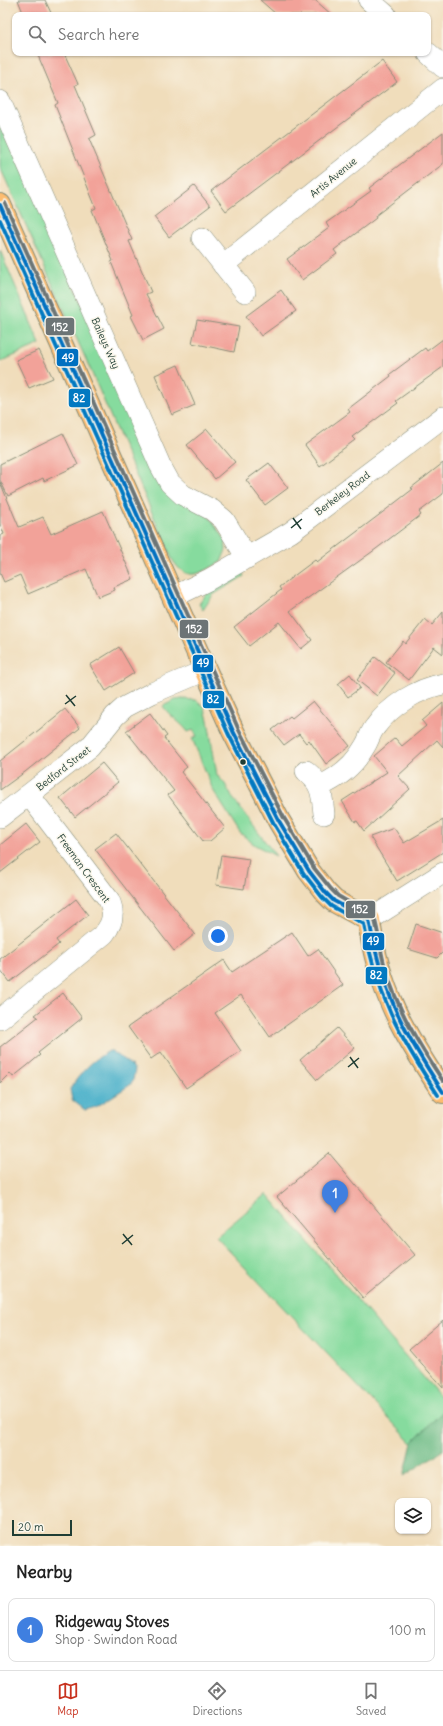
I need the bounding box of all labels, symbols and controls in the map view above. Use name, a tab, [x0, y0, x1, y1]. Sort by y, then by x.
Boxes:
search box	[12, 12, 431, 56]
icon: search	[26, 23, 48, 45]
text: Search here	[58, 25, 139, 44]
street label: Artis Avenue	[307, 155, 359, 200]
street label: Baileys Way	[88, 316, 123, 371]
line badge: 152	[45, 317, 75, 336]
text: 152	[52, 320, 68, 334]
line badge: 49	[56, 348, 79, 367]
text: 49	[62, 351, 74, 365]
line badge: 82	[68, 388, 91, 408]
text: 82	[73, 391, 85, 405]
street label: Berkeley Road	[312, 468, 372, 518]
line badge: 152	[179, 619, 209, 639]
text: 152	[186, 622, 202, 636]
line badge: 49	[192, 654, 214, 673]
text: 49	[197, 656, 209, 670]
line badge: 82	[202, 690, 225, 709]
text: 82	[207, 692, 219, 706]
street label: Bedford Street	[33, 743, 94, 794]
unlabelled marker	[238, 757, 248, 767]
street label: Freeman Crescent	[54, 831, 113, 906]
line badge: 152	[345, 900, 376, 919]
text: 152	[352, 902, 368, 916]
your location	[208, 926, 228, 946]
line badge: 49	[362, 932, 385, 951]
text: 49	[367, 934, 379, 948]
line badge: 82	[365, 966, 388, 985]
text: 82	[370, 968, 382, 982]
pin: 1	[322, 1180, 348, 1213]
map controls	[395, 1498, 431, 1534]
button: layers	[395, 1498, 431, 1534]
scale bar	[12, 1518, 72, 1537]
text: 20 m	[18, 1520, 44, 1534]
text: Nearby	[16, 1561, 72, 1583]
text: Ridgeway Stoves	[55, 1612, 169, 1631]
text: 1	[27, 1622, 33, 1639]
text: 100 m	[389, 1622, 426, 1639]
text: Shop · Swindon Road	[55, 1631, 177, 1648]
tab: Map	[57, 1680, 79, 1718]
tab: Directions	[193, 1680, 242, 1718]
tab: Saved	[356, 1680, 386, 1718]

